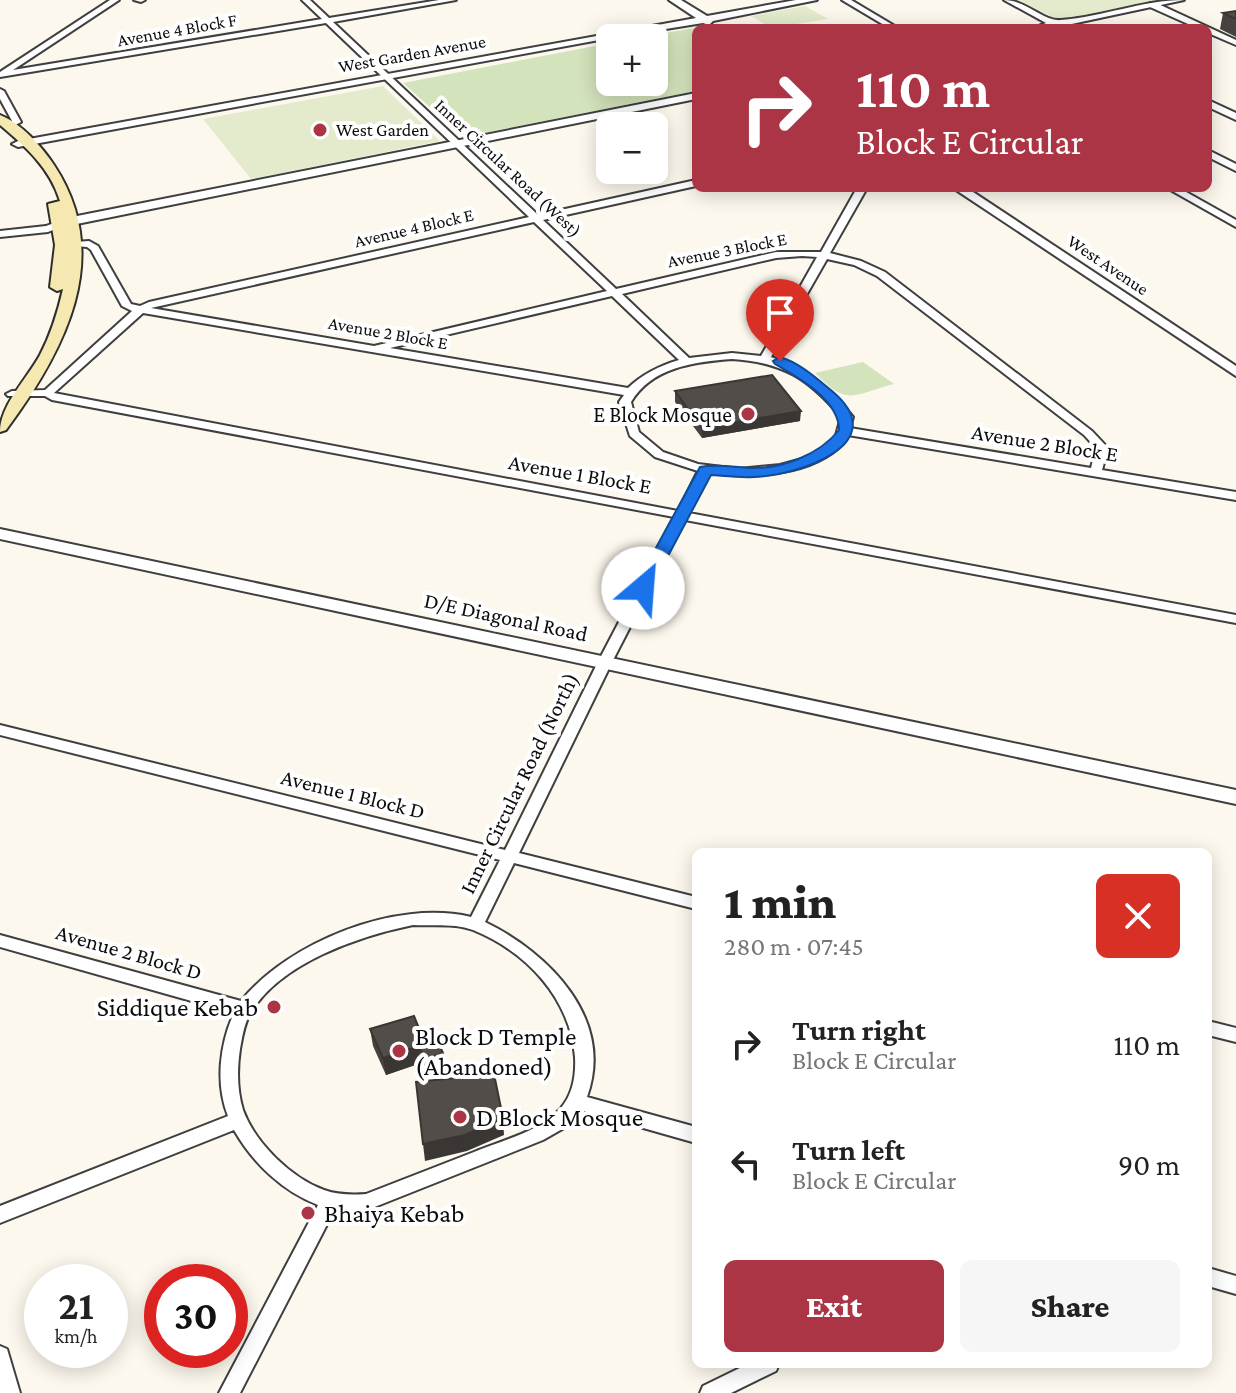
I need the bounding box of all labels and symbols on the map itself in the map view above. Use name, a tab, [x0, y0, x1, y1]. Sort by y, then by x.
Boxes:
street label: Avenue 4 Block F	[116, 10, 238, 50]
street label: West Garden Avenue	[337, 31, 487, 77]
street label: Inner Circular Road (West)	[430, 95, 585, 242]
place label: West Garden	[336, 120, 429, 140]
marker: West Garden	[311, 121, 329, 139]
street label: Avenue 4 Block E	[353, 205, 476, 251]
street label: Avenue 3 Block E	[666, 229, 788, 271]
street label: West Avenue	[1064, 231, 1152, 299]
pin	[746, 279, 814, 361]
street label: Avenue 2 Block E	[327, 313, 450, 353]
place label: E Block Mosque	[593, 402, 732, 427]
marker: E Block Mosque	[739, 405, 757, 423]
street label: Avenue 2 Block E	[970, 419, 1120, 467]
street label: Avenue 1 Block E	[507, 449, 653, 499]
position arrow	[601, 546, 685, 630]
street label: D/E Diagonal Road	[422, 587, 590, 647]
street label: Inner Circular Road (North)	[454, 668, 584, 898]
street label: Avenue 1 Block D	[278, 764, 428, 824]
street label: Avenue 2 Block D	[53, 919, 205, 985]
place label: Siddique Kebab	[97, 993, 258, 1022]
marker: Siddique Kebab	[265, 998, 283, 1016]
place label: Block D Temple (Abandoned)	[415, 1022, 576, 1081]
marker: Block D Temple (Abandoned)	[390, 1042, 408, 1060]
place label: D Block Mosque	[476, 1103, 643, 1132]
marker: D Block Mosque	[451, 1108, 469, 1126]
place label: Bhaiya Kebab	[324, 1199, 464, 1228]
marker: Bhaiya Kebab	[299, 1204, 317, 1222]
speed limit sign: 30	[144, 1264, 248, 1368]

